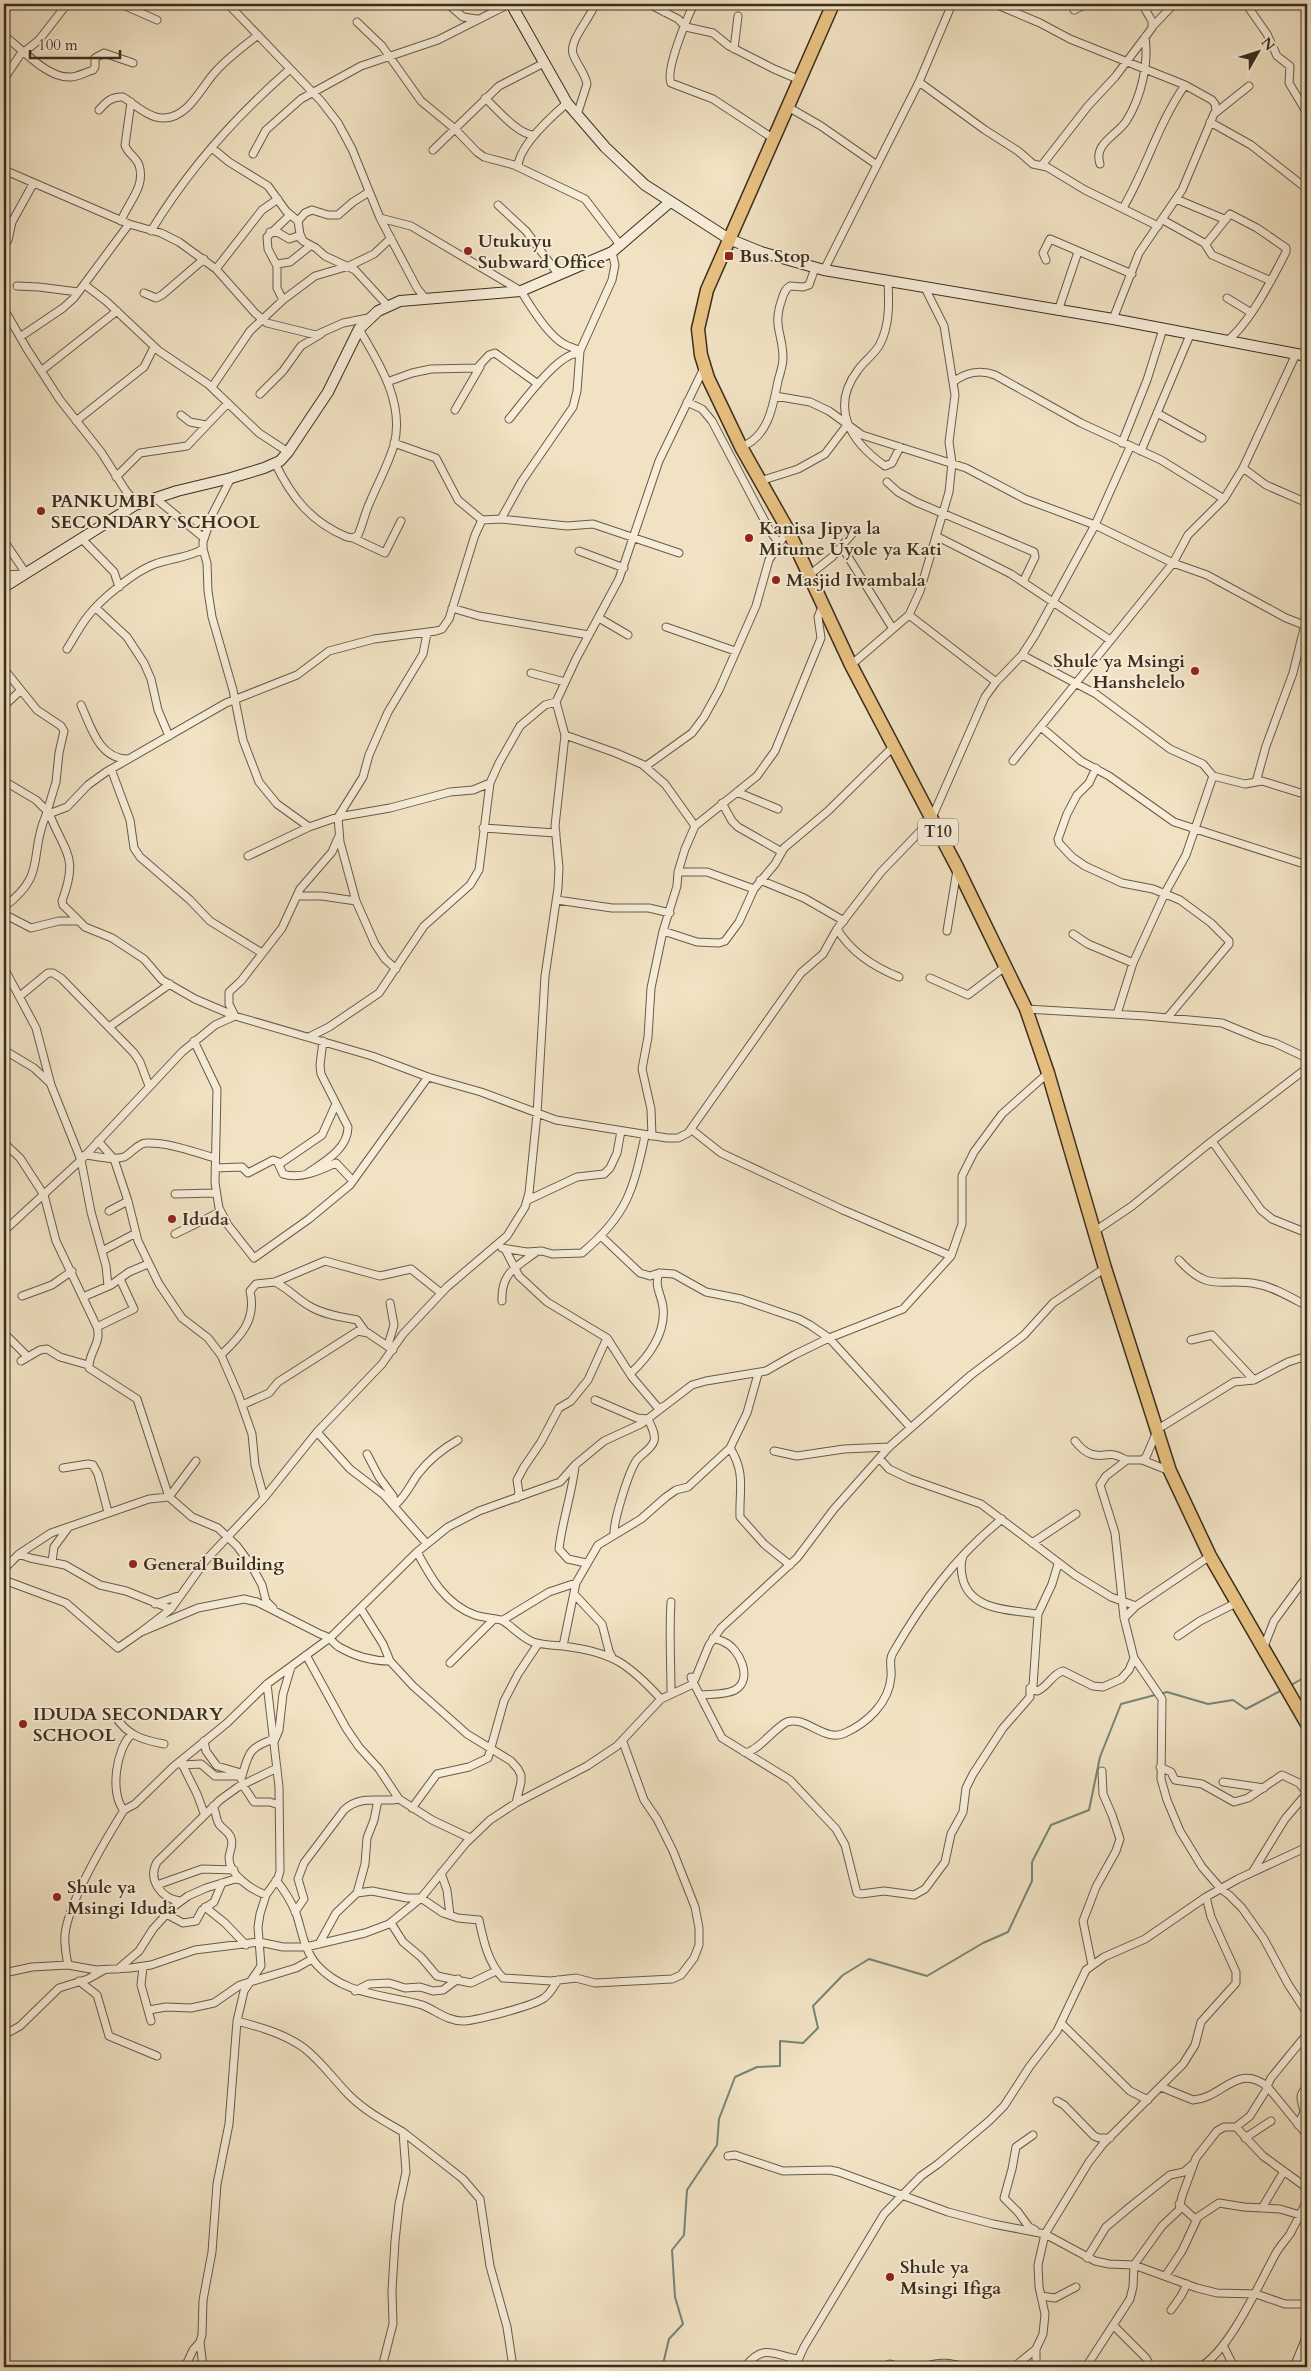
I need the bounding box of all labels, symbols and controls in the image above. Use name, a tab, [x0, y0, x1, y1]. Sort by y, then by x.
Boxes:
scale bar	[30, 28, 120, 60]
north arrow	[1234, 28, 1284, 78]
text: N	[1257, 33, 1279, 55]
text: 100 m	[38, 35, 78, 55]
place label: Utukuyu Subward Office	[478, 229, 605, 275]
place label: Bus Stop	[739, 244, 810, 269]
marker: Utukuyu Subward Office	[462, 245, 474, 257]
marker: Bus Stop	[723, 250, 735, 262]
place label: PANKUMBI SECONDARY SCHOOL	[51, 489, 261, 535]
marker: PANKUMBI SECONDARY SCHOOL	[35, 505, 47, 517]
place label: Kanisa Jipya la Mitume Uyole ya Kati	[759, 516, 942, 562]
marker: Kanisa Jipya la Mitume Uyole ya Kati	[743, 532, 755, 544]
place label: Masjid Iwambala	[786, 568, 926, 593]
marker: Masjid Iwambala	[770, 574, 782, 586]
place label: Shule ya Msingi Hanshelelo	[1053, 649, 1185, 695]
marker: Shule ya Msingi Hanshelelo	[1189, 665, 1201, 677]
road number: T10	[918, 819, 958, 846]
place label: Iduda	[182, 1207, 229, 1232]
marker: Iduda	[166, 1213, 178, 1225]
place label: General Building	[143, 1552, 284, 1577]
marker: General Building	[127, 1558, 139, 1570]
place label: IDUDA SECONDARY SCHOOL	[33, 1702, 224, 1748]
marker: IDUDA SECONDARY SCHOOL	[17, 1718, 29, 1730]
place label: Shule ya Msingi Iduda	[67, 1875, 177, 1921]
marker: Shule ya Msingi Iduda	[51, 1891, 63, 1903]
place label: Shule ya Msingi Ifiga	[900, 2255, 1001, 2301]
marker: Shule ya Msingi Ifiga	[884, 2271, 896, 2283]

